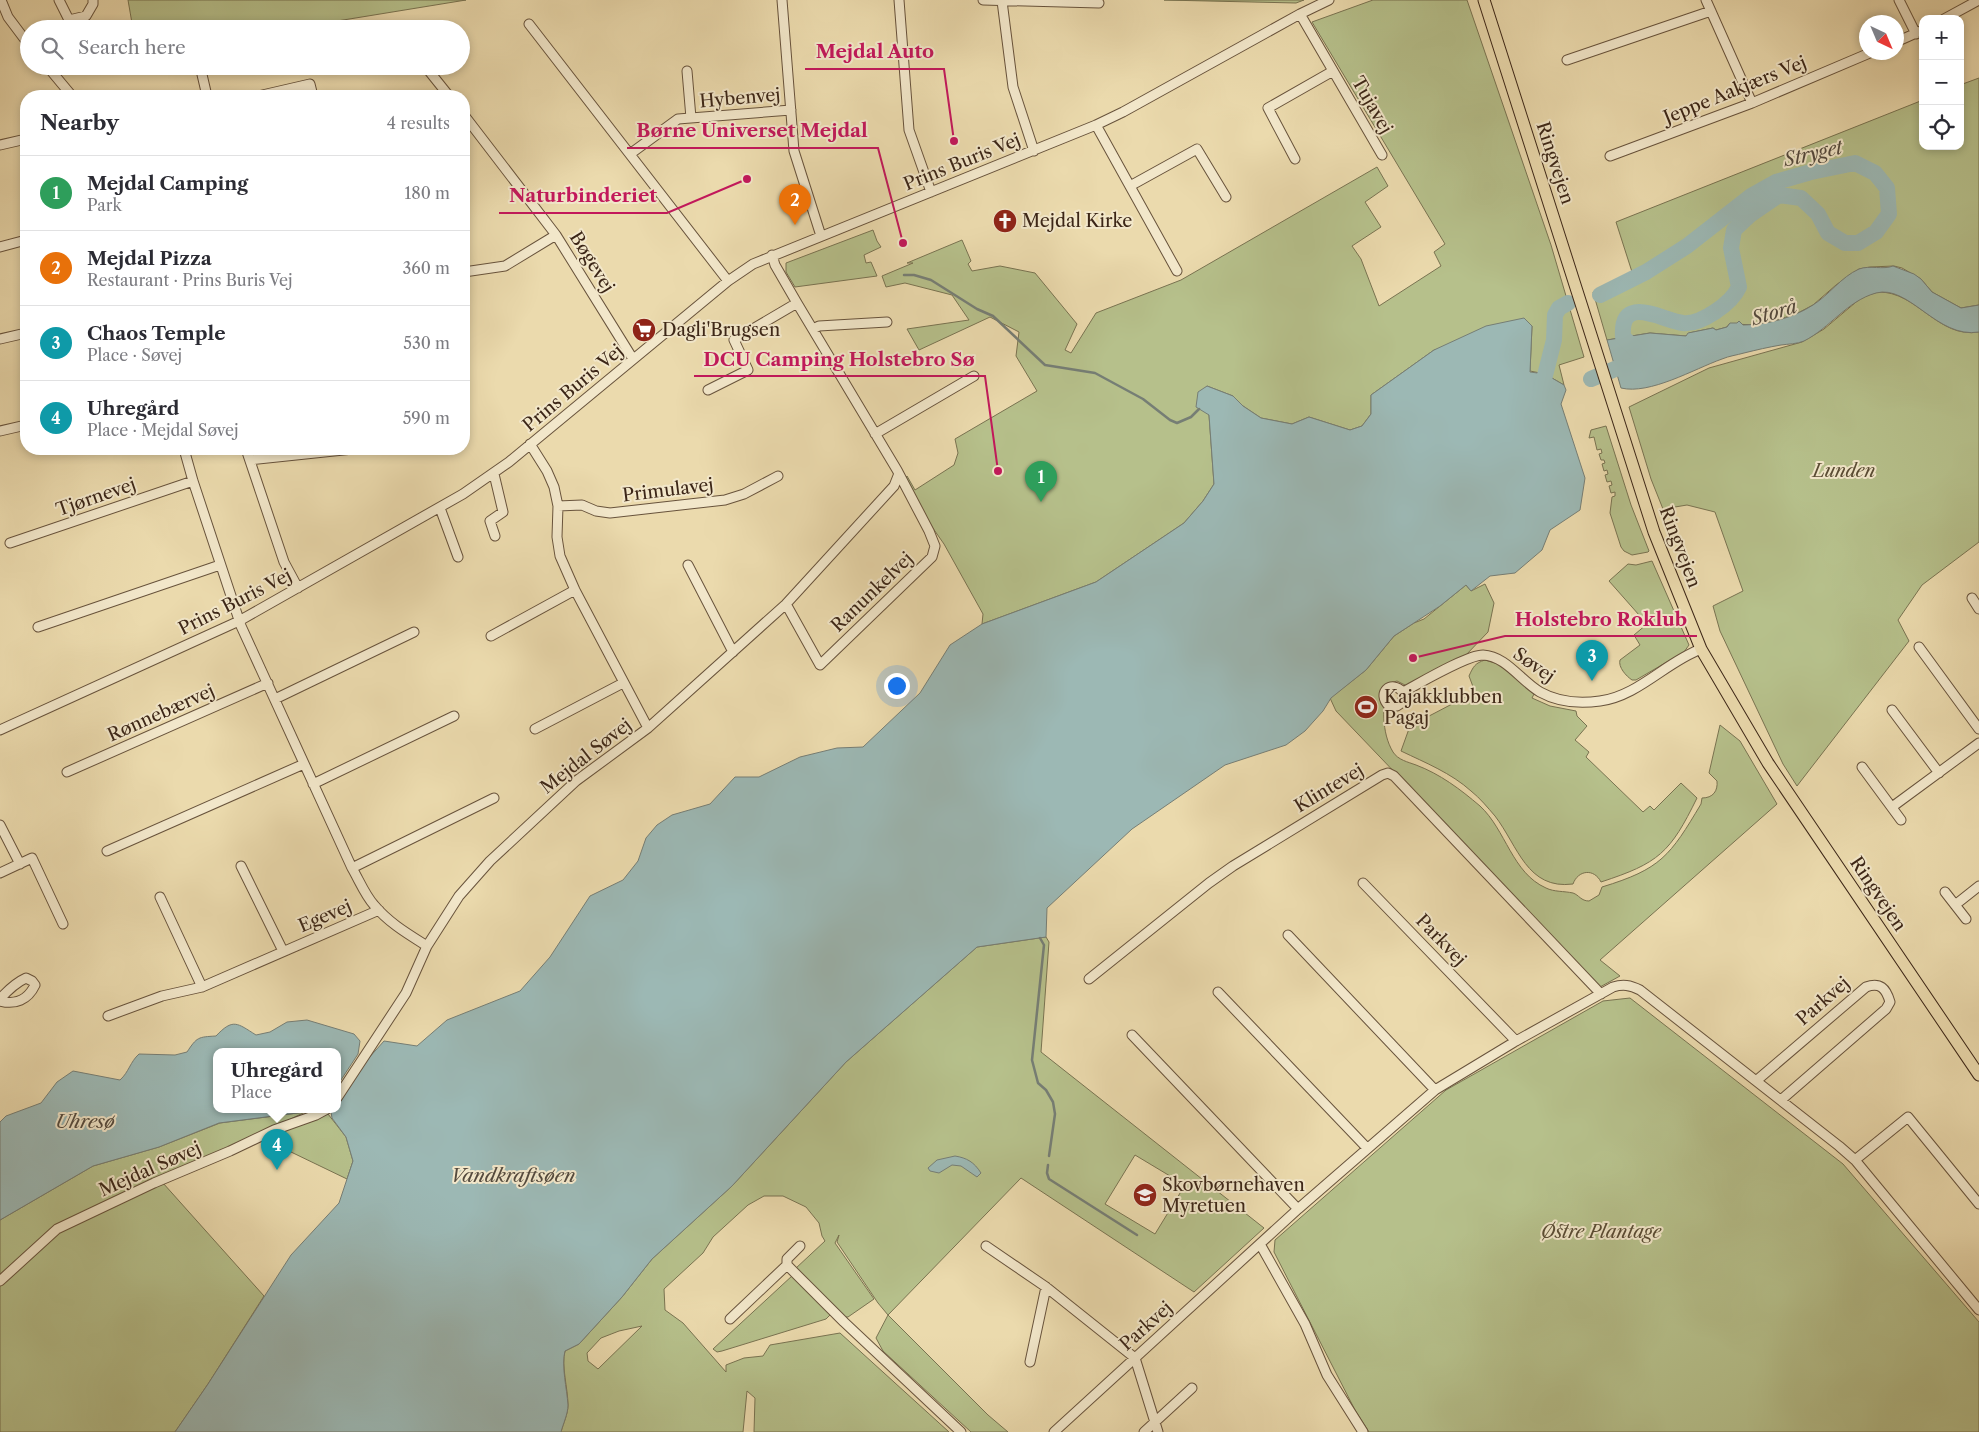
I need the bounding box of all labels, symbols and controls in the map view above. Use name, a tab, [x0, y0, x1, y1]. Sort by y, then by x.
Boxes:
north arrow	[1859, 15, 1904, 60]
map controls	[1919, 15, 1964, 150]
button: +	[1919, 15, 1964, 60]
search box	[20, 20, 470, 75]
icon: search	[38, 34, 66, 62]
callout: Mejdal Auto	[805, 35, 944, 69]
text: Search here	[78, 36, 186, 59]
text: Mejdal Auto	[816, 40, 934, 63]
street label: Jeppe Aakjærs Vej	[1658, 51, 1810, 130]
button: −	[1919, 60, 1964, 105]
street label: Tujavej	[1347, 72, 1397, 138]
street label: Hybenvej	[699, 84, 781, 112]
button: locate	[1919, 105, 1964, 150]
text: Nearby	[40, 110, 119, 135]
text: 4 results	[387, 113, 450, 133]
callout: Børne Universet Mejdal	[627, 114, 878, 148]
text: Børne Universet Mejdal	[636, 119, 868, 142]
street label: Ringvejen	[1531, 119, 1579, 207]
street label: Prins Buris Vej	[900, 129, 1024, 195]
water label: Stryget	[1781, 135, 1846, 172]
text: Mejdal Camping	[87, 172, 248, 195]
callout: Naturbinderiet	[499, 179, 667, 213]
text: 1	[52, 183, 60, 203]
text: 180 m	[404, 183, 450, 203]
text: Naturbinderiet	[509, 184, 657, 207]
pin: 2	[779, 184, 811, 225]
text: Park	[87, 195, 122, 215]
church icon: Mejdal Kirke	[992, 208, 1018, 234]
place label: Mejdal Kirke	[1022, 210, 1132, 232]
street label: Bøgevej	[565, 228, 619, 296]
text: Mejdal Pizza	[87, 247, 212, 270]
text: 2	[51, 258, 61, 278]
text: 360 m	[403, 258, 450, 278]
text: Restaurant · Prins Buris Vej	[87, 270, 293, 290]
water label: Storå	[1748, 294, 1800, 331]
supermarket icon: Dagli'Brugsen	[631, 317, 657, 343]
place label: Dagli'Brugsen	[662, 319, 780, 341]
text: Chaos Temple	[87, 322, 226, 345]
text: 3	[51, 333, 61, 353]
text: 530 m	[403, 333, 450, 353]
street label: Prins Buris Vej	[518, 340, 628, 436]
callout: DCU Camping Holstebro Sø	[694, 342, 985, 376]
text: Place · Søvej	[87, 345, 182, 365]
text: DCU Camping Holstebro Sø	[703, 348, 975, 371]
text: Uhregård	[87, 397, 180, 420]
text: 4	[51, 408, 61, 428]
text: 590 m	[403, 408, 450, 428]
text: Place · Mejdal Søvej	[87, 420, 239, 440]
park label: Lunden	[1811, 460, 1876, 482]
pin: 1	[1025, 461, 1057, 502]
street label: Tjørnevej	[53, 473, 139, 521]
street label: Primulavej	[621, 474, 715, 506]
street label: Ringvejen	[1654, 503, 1706, 591]
street label: Ranunkelvej	[826, 547, 918, 637]
street label: Prins Buris Vej	[175, 564, 295, 640]
callout: Holstebro Roklub	[1505, 602, 1697, 636]
text: Holstebro Roklub	[1515, 608, 1687, 631]
pin: 3	[1576, 640, 1608, 681]
street label: Søvej	[1509, 643, 1559, 687]
your location	[884, 673, 910, 699]
street label: Rønnebærvej	[104, 680, 218, 746]
place label: Kajakklubben Pagaj	[1384, 686, 1502, 729]
sports icon: Kajakklubben Pagaj	[1353, 694, 1379, 720]
street label: Mejdal Søvej	[536, 714, 636, 798]
street label: Klintevej	[1290, 759, 1368, 817]
street label: Ringvejen	[1845, 853, 1911, 935]
street label: Egevej	[295, 895, 355, 937]
street label: Parkvej	[1411, 910, 1471, 970]
street label: Parkvej	[1792, 972, 1854, 1030]
popup	[213, 1048, 341, 1113]
text: Uhregård	[231, 1059, 323, 1082]
text: Place	[231, 1082, 272, 1102]
water label: Uhresø	[55, 1110, 116, 1133]
pin: 4	[261, 1129, 293, 1170]
street label: Mejdal Søvej	[95, 1137, 205, 1201]
water label: Vandkraftsøen	[450, 1164, 576, 1187]
place label: Skovbørnehaven Myretuen	[1162, 1174, 1305, 1217]
school or university icon: Skovbørnehaven Myretuen	[1132, 1182, 1158, 1208]
park label: Østre Plantage	[1541, 1221, 1662, 1243]
street label: Parkvej	[1115, 1297, 1177, 1355]

